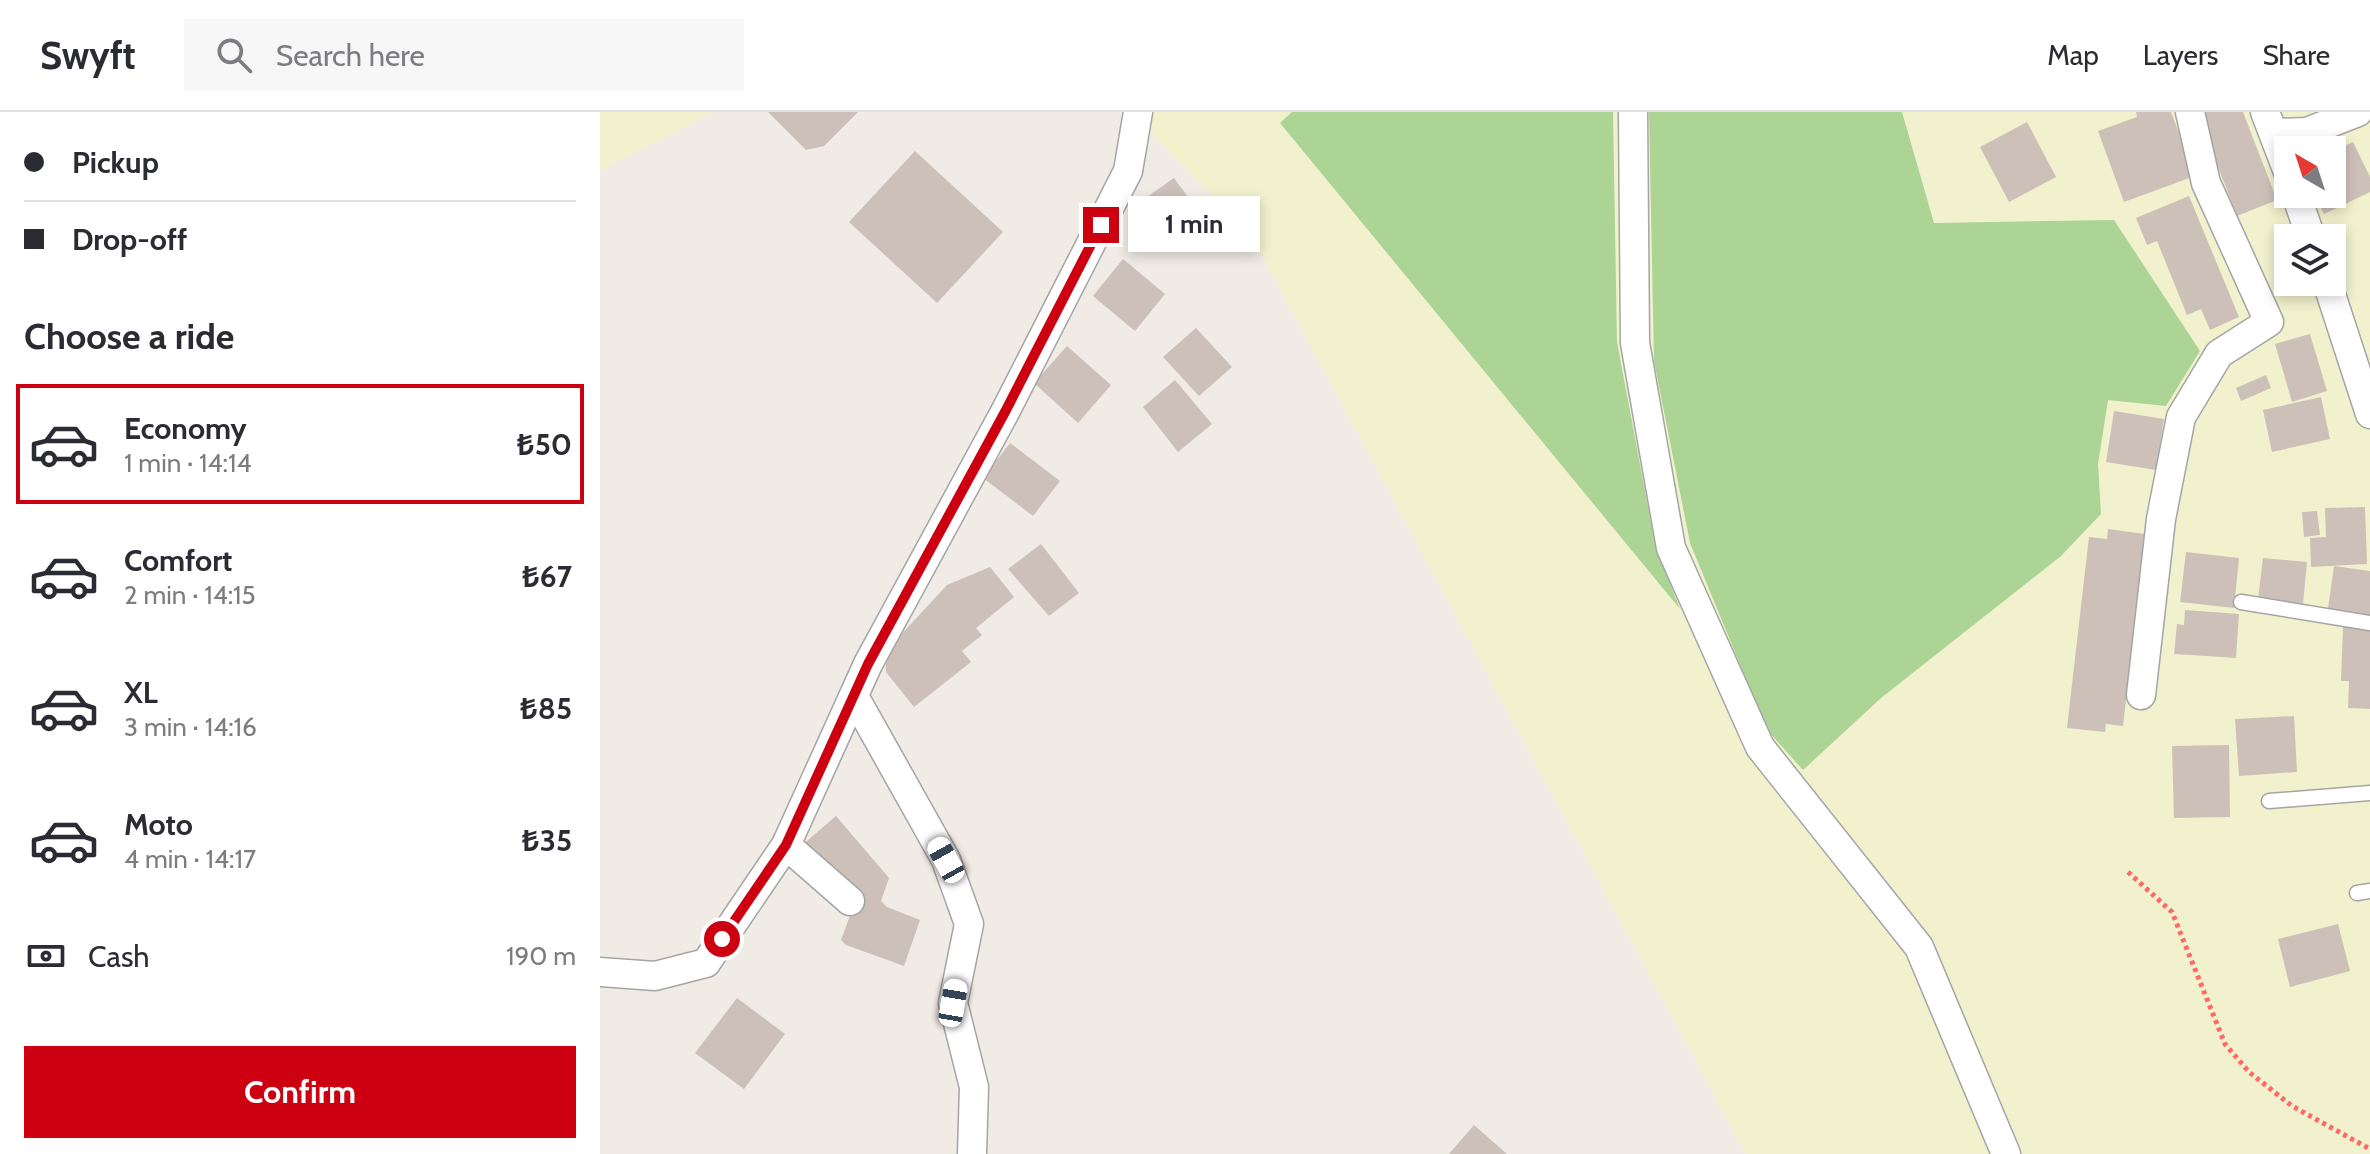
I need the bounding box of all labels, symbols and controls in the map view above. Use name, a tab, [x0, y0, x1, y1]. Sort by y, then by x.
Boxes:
search box	[184, 19, 744, 91]
text: Swyft	[40, 32, 136, 79]
icon: search	[212, 33, 256, 77]
text: Search here	[276, 37, 425, 74]
text: Map	[2047, 38, 2099, 72]
text: Layers	[2143, 38, 2218, 72]
text: Share	[2262, 38, 2330, 72]
north arrow	[2274, 136, 2346, 208]
map controls	[2274, 136, 2346, 296]
text: Pickup	[72, 144, 159, 181]
callout: 1 min	[1129, 197, 1261, 253]
route end	[1083, 207, 1119, 243]
text: 1 min	[1165, 208, 1223, 240]
text: Drop-off	[72, 221, 187, 258]
button: layers	[2274, 224, 2346, 296]
text: Choose a ride	[24, 314, 234, 358]
icon: car	[28, 408, 100, 480]
text: Economy	[124, 410, 247, 447]
text: ₺50	[517, 426, 572, 463]
text: 1 min · 14:14	[124, 447, 251, 479]
icon: car	[28, 540, 100, 612]
text: Comfort	[124, 542, 232, 579]
text: ₺67	[522, 558, 572, 595]
text: 2 min · 14:15	[124, 579, 256, 611]
icon: car	[28, 672, 100, 744]
text: XL	[124, 674, 158, 711]
text: ₺85	[520, 690, 572, 727]
text: 3 min · 14:16	[124, 711, 257, 743]
icon: car	[28, 804, 100, 876]
text: Moto	[124, 806, 193, 843]
text: ₺35	[522, 822, 572, 859]
car	[924, 833, 968, 887]
text: 4 min · 14:17	[124, 843, 256, 875]
route start	[704, 921, 740, 957]
icon: cash	[24, 934, 68, 978]
text: Cash	[88, 938, 150, 975]
text: 190 m	[506, 940, 576, 972]
car	[937, 977, 969, 1029]
button: Confirm	[24, 1046, 576, 1138]

